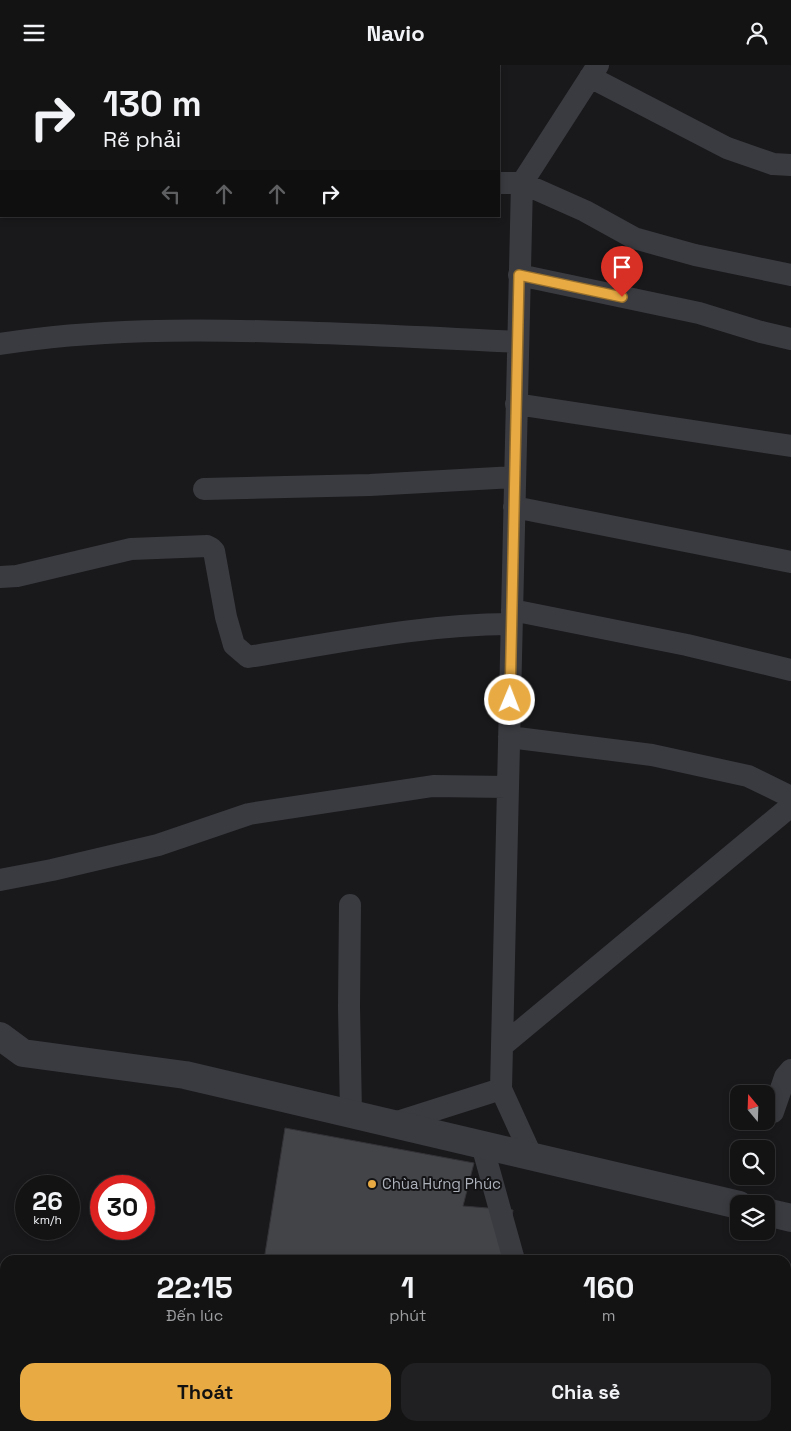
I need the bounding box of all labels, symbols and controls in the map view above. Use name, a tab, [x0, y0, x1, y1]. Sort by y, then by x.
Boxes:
icon: menu	[20, 19, 48, 47]
text: Navio	[366, 19, 425, 47]
icon: person	[743, 19, 771, 47]
text: 130 m	[103, 82, 202, 126]
icon: right	[20, 85, 85, 150]
text: Rẽ phải	[103, 125, 181, 153]
icon: left	[157, 180, 185, 208]
icon: ahead	[210, 180, 238, 208]
icon: ahead	[263, 180, 291, 208]
icon: right	[316, 180, 344, 208]
pin	[601, 246, 643, 297]
icon: arrive	[608, 253, 636, 281]
position arrow	[483, 673, 535, 725]
north arrow	[730, 1085, 775, 1130]
map controls	[730, 1085, 775, 1240]
button: search	[730, 1140, 775, 1185]
place label: Chùa Hưng Phúc	[382, 1174, 501, 1193]
speed limit sign: 30	[90, 1175, 155, 1240]
marker: Chùa Hưng Phúc	[366, 1178, 378, 1190]
text: 26	[32, 1185, 63, 1217]
button: layers	[730, 1195, 775, 1240]
text: km/h	[33, 1212, 62, 1228]
text: 22:15	[157, 1268, 233, 1307]
text: 1	[401, 1268, 415, 1307]
text: 160	[583, 1268, 634, 1307]
text: Đến lúc	[166, 1305, 223, 1326]
text: phút	[389, 1305, 426, 1326]
text: m	[602, 1305, 616, 1326]
button: Thoát	[20, 1363, 391, 1421]
button: Chia sẻ	[401, 1363, 771, 1421]

